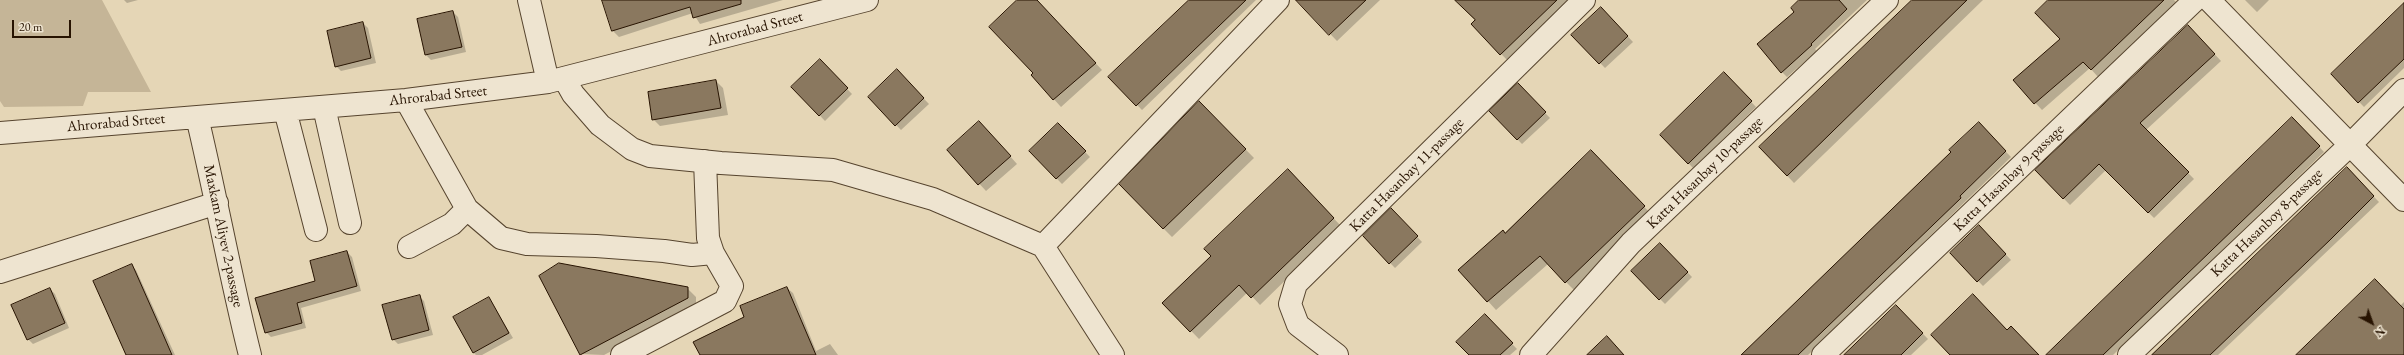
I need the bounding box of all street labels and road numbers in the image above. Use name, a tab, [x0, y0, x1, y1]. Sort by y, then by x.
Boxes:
street label: Ahrorabad Srteet	[705, 8, 805, 50]
street label: Ahrorabad Srteet	[388, 82, 488, 110]
street label: Ahrorabad Srteet	[66, 110, 166, 136]
street label: Katta Hasanbay 10-passage	[1643, 113, 1767, 233]
street label: Katta Hasanbay 11-passage	[1346, 114, 1468, 236]
street label: Katta Hasanbay 9-passage	[1950, 120, 2068, 236]
street label: Maxkam Aliyev 2-passage	[199, 163, 247, 309]
street label: Katta Hasanboy 8-passage	[2207, 165, 2327, 281]

